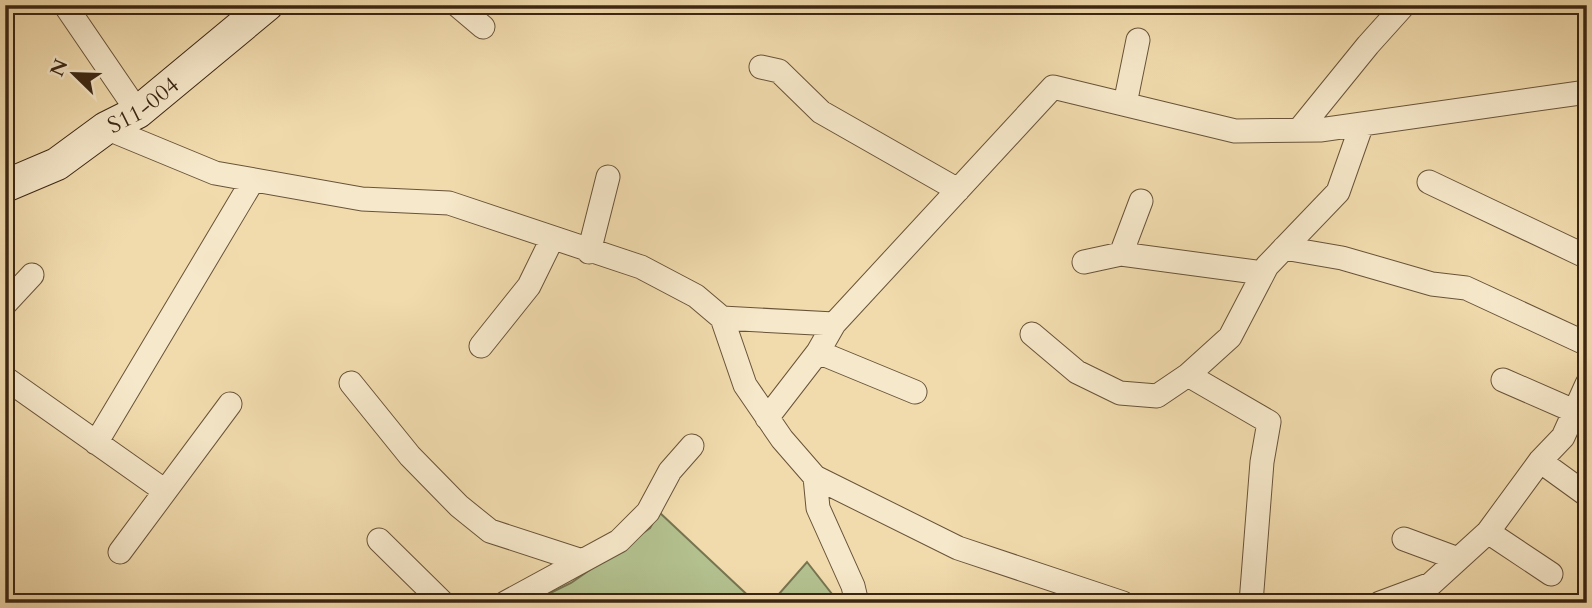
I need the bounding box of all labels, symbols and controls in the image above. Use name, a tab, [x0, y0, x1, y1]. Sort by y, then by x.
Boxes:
north arrow	[38, 38, 108, 108]
text: N	[44, 55, 75, 80]
street label: S11-004	[102, 69, 185, 140]

